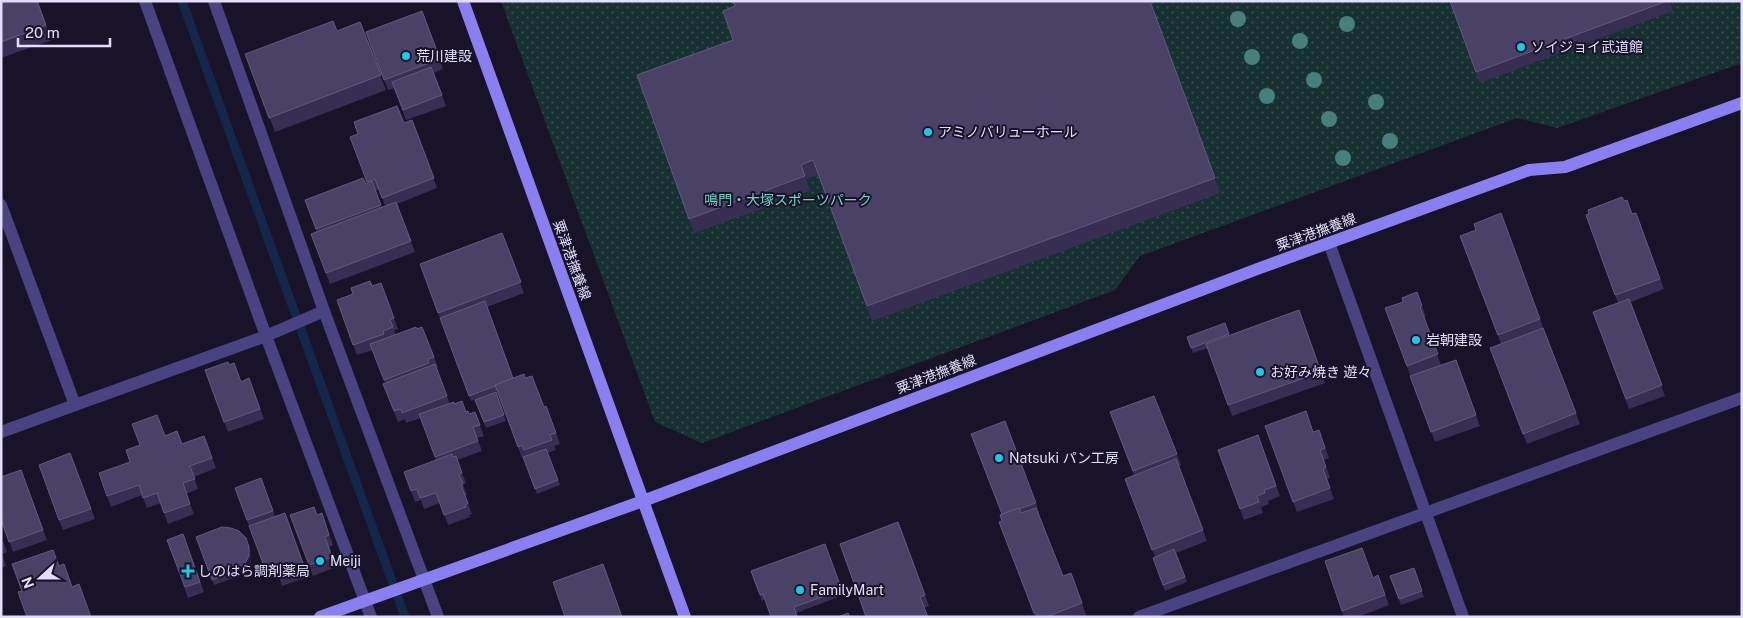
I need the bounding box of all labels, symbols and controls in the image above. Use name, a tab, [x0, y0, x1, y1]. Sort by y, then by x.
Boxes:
scale bar	[18, 15, 110, 47]
text: 20 m	[25, 24, 60, 41]
place label: ソイジョイ武道館	[1531, 39, 1643, 55]
marker: ソイジョイ武道館	[1515, 41, 1527, 53]
place label: 荒川建設	[416, 48, 472, 64]
marker: 荒川建設	[400, 50, 412, 62]
place label: アミノバリューホール	[938, 124, 1078, 140]
marker: アミノバリューホール	[922, 126, 934, 138]
park label: 鳴門・大塚スポーツパーク	[704, 192, 872, 208]
street label: 粟津港撫養線	[1274, 210, 1358, 254]
street label: 粟津港撫養線	[550, 218, 594, 302]
place label: 岩朝建設	[1426, 332, 1482, 348]
marker: 岩朝建設	[1410, 334, 1422, 346]
street label: 粟津港撫養線	[894, 351, 978, 397]
place label: お好み焼き 遊々	[1270, 364, 1371, 380]
marker: お好み焼き 遊々	[1254, 366, 1266, 378]
place label: Natsuki パン工房	[1009, 450, 1119, 466]
marker: Natsuki パン工房	[993, 452, 1005, 464]
north arrow	[15, 553, 65, 603]
place label: Meiji	[330, 553, 361, 569]
marker: Meiji	[314, 555, 326, 567]
place label: しのはら調剤薬局	[198, 563, 310, 579]
marker: しのはら調剤薬局	[182, 565, 194, 577]
text: N	[18, 575, 37, 591]
place label: FamilyMart	[810, 582, 884, 598]
marker: FamilyMart	[794, 584, 806, 596]

